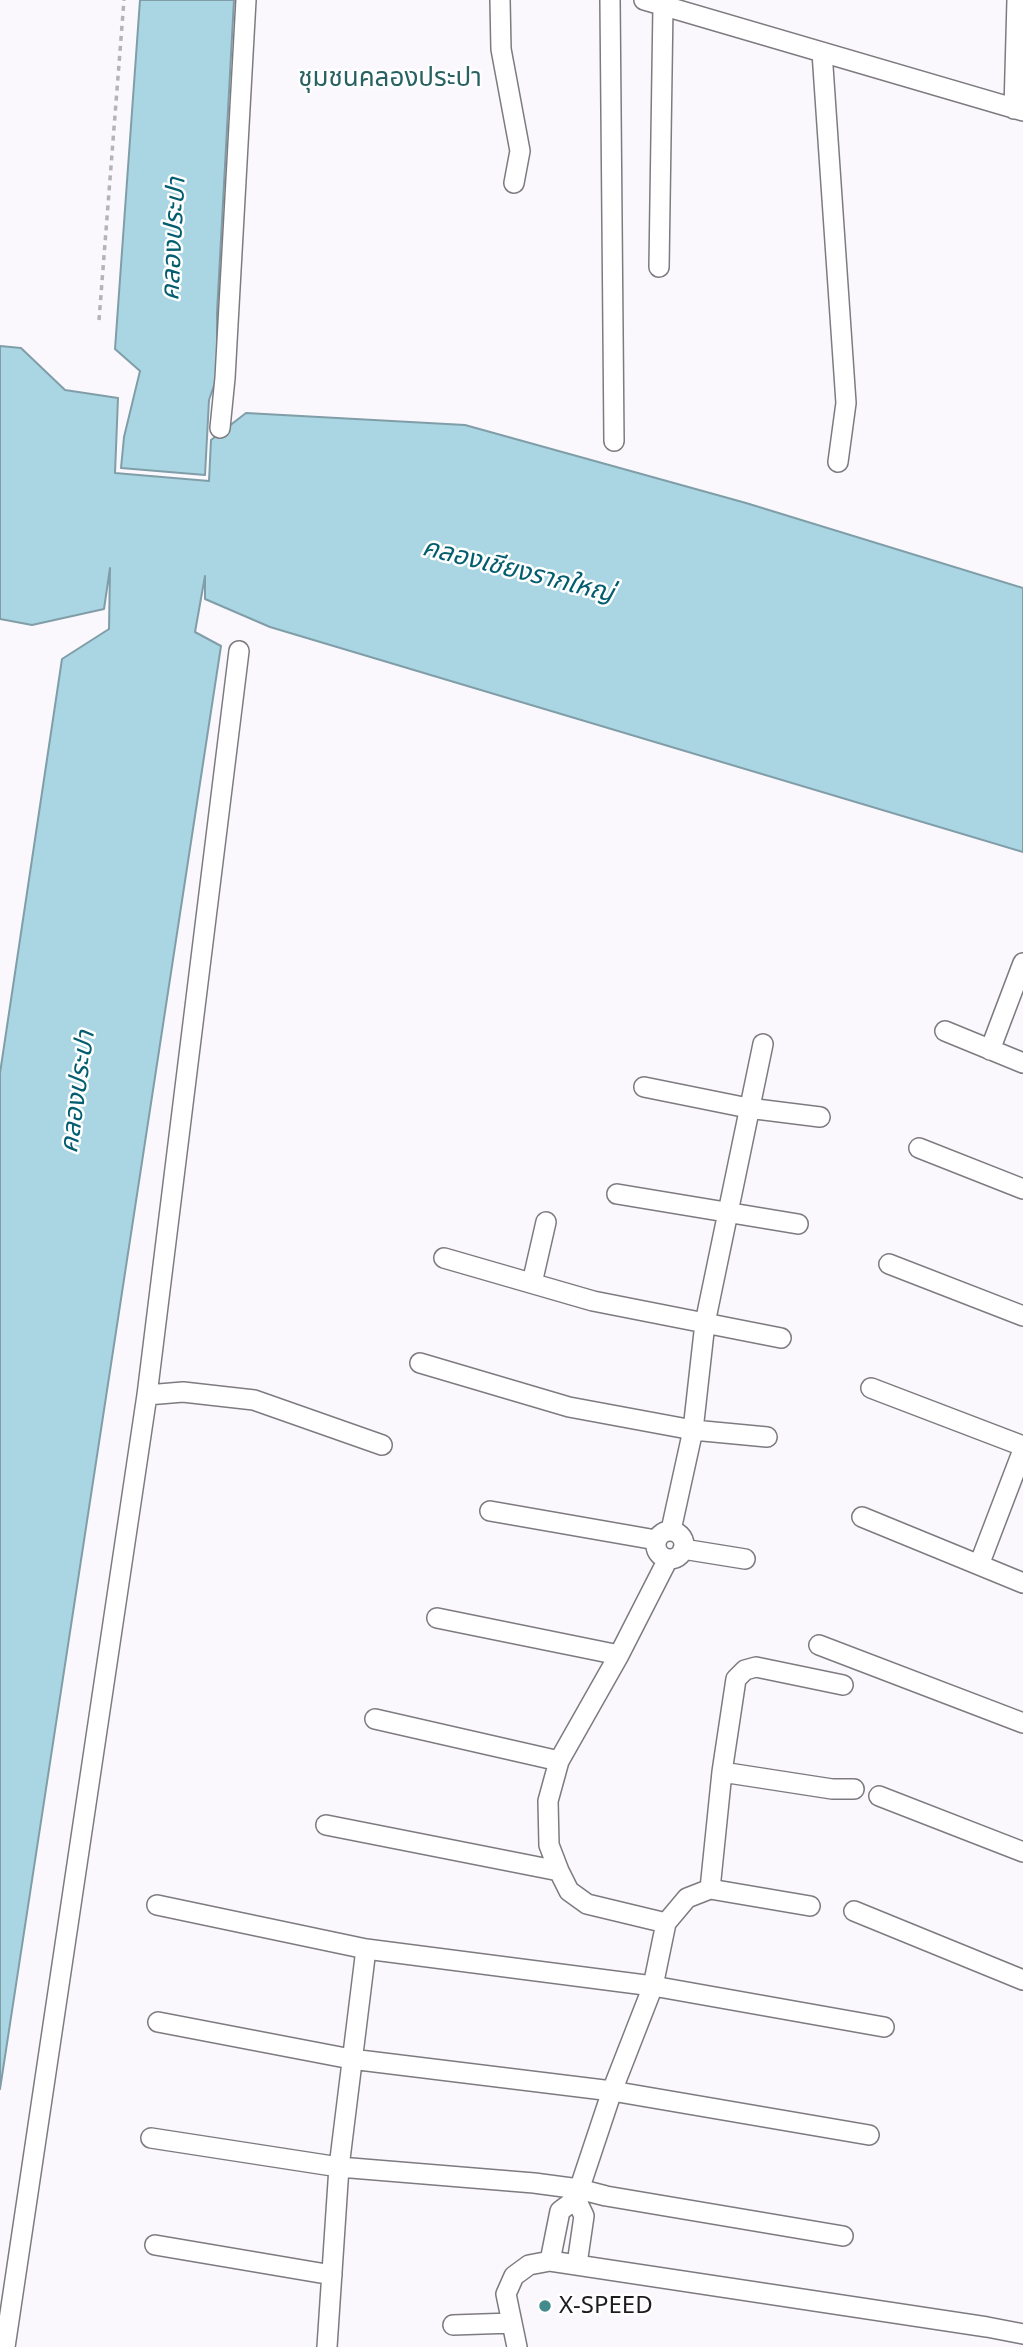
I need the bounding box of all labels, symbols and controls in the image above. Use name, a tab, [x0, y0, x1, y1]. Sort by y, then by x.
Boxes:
district label: ชุมชนคลองประปา	[298, 63, 482, 95]
water label: คลองประปา	[155, 177, 193, 301]
water label: คลองเชียงรากใหญ่	[419, 532, 617, 610]
water label: คลองประปา	[54, 1029, 102, 1155]
place label: X-SPEED	[559, 2292, 653, 2320]
marker: X-SPEED	[537, 2298, 553, 2314]

